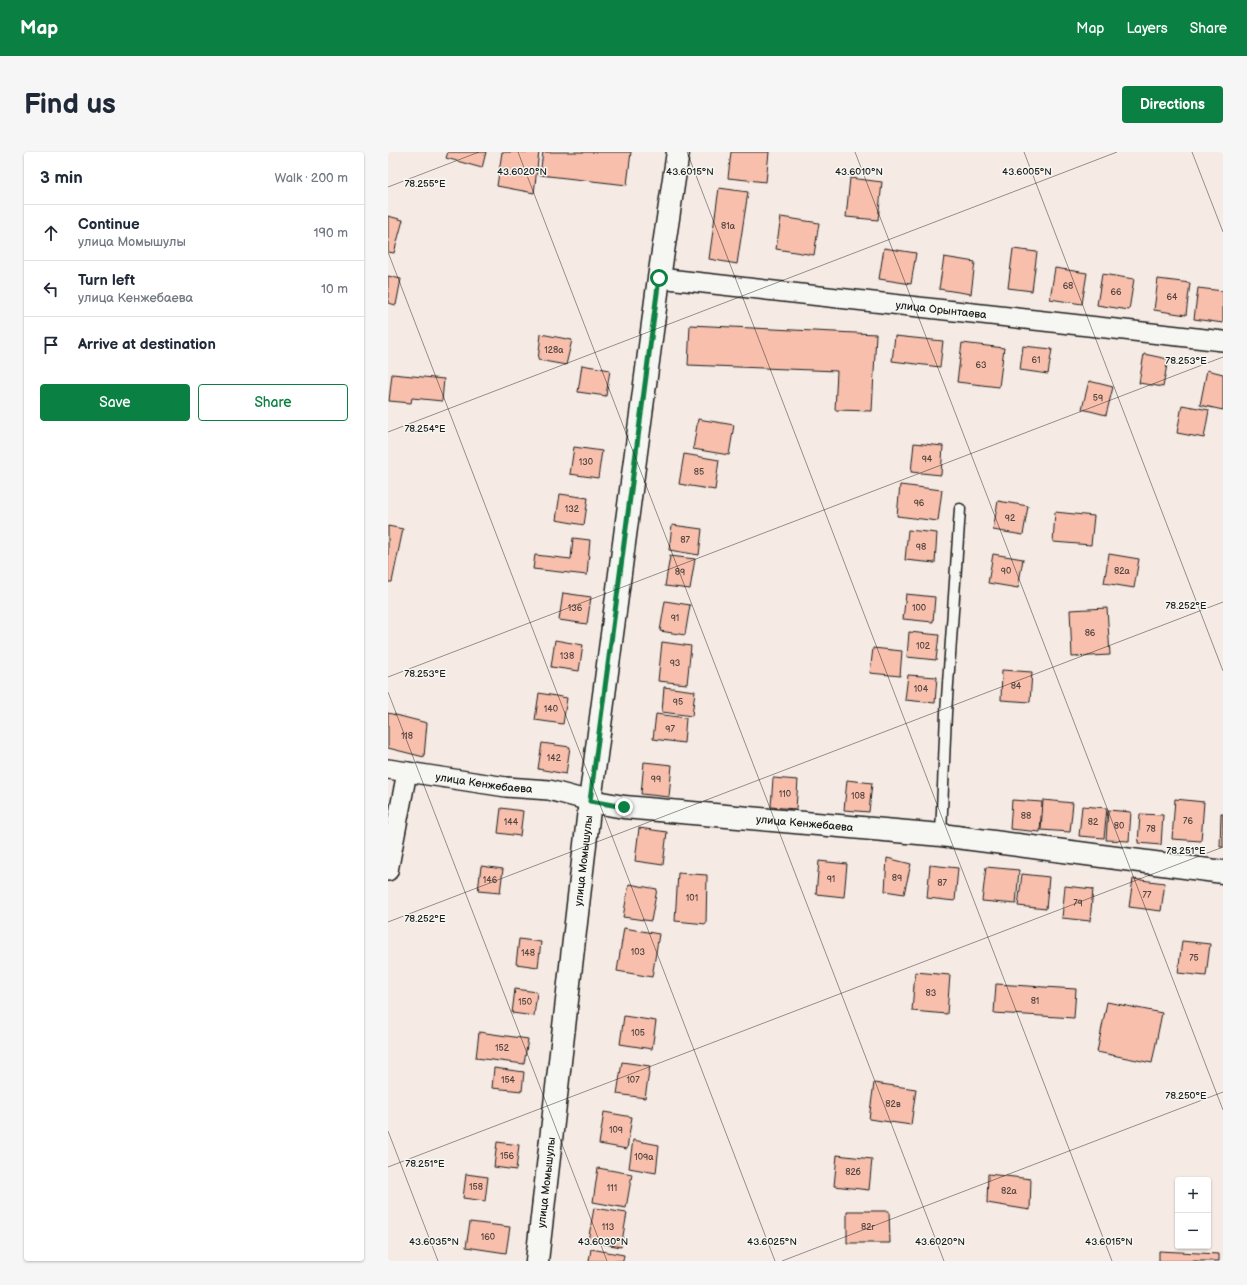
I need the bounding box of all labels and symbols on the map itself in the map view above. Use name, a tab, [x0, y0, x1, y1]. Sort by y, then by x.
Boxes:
text: 43.6020°N	[497, 166, 547, 178]
text: 43.6015°N	[666, 166, 714, 178]
text: 43.6010°N	[835, 166, 883, 178]
text: 43.6005°N	[1002, 166, 1052, 178]
text: 78.255°E	[404, 178, 446, 190]
house number: 81а	[721, 221, 736, 232]
route start	[650, 269, 668, 287]
house number: 68	[1063, 281, 1073, 292]
house number: 66	[1111, 287, 1122, 298]
house number: 64	[1167, 292, 1178, 303]
street label: улица Орынтаева	[895, 298, 988, 322]
house number: 128а	[544, 345, 564, 356]
house number: 61	[1032, 355, 1040, 366]
text: 78.253°E	[1165, 355, 1207, 367]
house number: 63	[975, 360, 987, 371]
house number: 59	[1093, 393, 1103, 404]
text: 78.254°E	[404, 423, 446, 435]
house number: 94	[922, 454, 933, 465]
house number: 130	[579, 457, 593, 468]
house number: 85	[694, 467, 704, 478]
house number: 96	[914, 498, 925, 509]
house number: 132	[565, 504, 580, 515]
house number: 92	[1005, 513, 1016, 524]
house number: 87	[680, 535, 690, 546]
house number: 98	[916, 542, 926, 553]
house number: 90	[1001, 566, 1011, 577]
house number: 82а	[1114, 566, 1131, 577]
house number: 89	[675, 567, 685, 578]
text: 78.252°E	[1165, 600, 1207, 612]
house number: 136	[568, 603, 583, 614]
house number: 100	[912, 603, 926, 614]
house number: 91	[671, 613, 679, 624]
house number: 86	[1085, 628, 1096, 639]
house number: 102	[916, 641, 931, 652]
house number: 138	[560, 651, 574, 662]
house number: 93	[670, 658, 681, 669]
text: 78.253°E	[404, 668, 446, 680]
house number: 84	[1011, 681, 1022, 692]
house number: 104	[914, 684, 929, 695]
house number: 95	[673, 697, 683, 708]
house number: 140	[544, 704, 558, 715]
house number: 97	[665, 724, 675, 735]
house number: 118	[401, 731, 413, 742]
house number: 142	[547, 753, 562, 764]
street label: улица Кенжебаева	[435, 770, 533, 796]
house number: 99	[651, 774, 661, 785]
house number: 110	[779, 789, 791, 800]
house number: 108	[851, 791, 865, 802]
route end	[615, 798, 633, 816]
house number: 88	[1021, 811, 1031, 822]
street label: улица Кенжебаева	[755, 813, 854, 834]
street label: улица Момышулы	[572, 815, 595, 907]
house number: 76	[1183, 816, 1193, 827]
house number: 144	[504, 817, 519, 828]
house number: 82	[1088, 817, 1099, 828]
house number: 80	[1114, 821, 1124, 832]
house number: 78	[1146, 824, 1156, 835]
text: 78.251°E	[1166, 845, 1206, 857]
house number: 89	[892, 873, 902, 884]
house number: 91	[827, 874, 835, 885]
house number: 146	[483, 875, 498, 886]
house number: 87	[937, 878, 947, 889]
house number: 77	[1143, 890, 1152, 901]
house number: 101	[686, 893, 698, 904]
house number: 79	[1073, 898, 1083, 909]
text: 78.252°E	[404, 913, 446, 925]
house number: 103	[631, 947, 646, 958]
house number: 148	[521, 948, 535, 959]
house number: 75	[1189, 953, 1199, 964]
house number: 83	[926, 988, 937, 999]
house number: 81	[1031, 996, 1039, 1007]
house number: 150	[518, 997, 532, 1008]
house number: 105	[631, 1028, 645, 1039]
house number: 152	[495, 1043, 510, 1054]
house number: 154	[501, 1075, 516, 1086]
house number: 107	[626, 1075, 640, 1086]
text: 78.250°E	[1165, 1090, 1207, 1102]
house number: 82в	[885, 1099, 901, 1110]
house number: 109	[609, 1125, 623, 1136]
street label: улица Момышулы	[535, 1136, 558, 1229]
house number: 156	[500, 1151, 515, 1162]
house number: 109а	[634, 1152, 654, 1163]
text: 78.251°E	[405, 1158, 445, 1170]
house number: 82б	[845, 1167, 861, 1178]
house number: 158	[469, 1182, 483, 1193]
house number: 111	[607, 1183, 617, 1194]
house number: 82а	[1001, 1186, 1018, 1197]
house number: 113	[602, 1222, 615, 1233]
house number: 82г	[861, 1222, 876, 1233]
house number: 160	[481, 1232, 495, 1243]
text: 43.6035°N	[409, 1236, 459, 1248]
text: 43.6030°N	[578, 1236, 628, 1248]
text: 43.6025°N	[747, 1236, 797, 1248]
text: 43.6020°N	[915, 1236, 965, 1248]
text: 43.6015°N	[1085, 1236, 1133, 1248]

